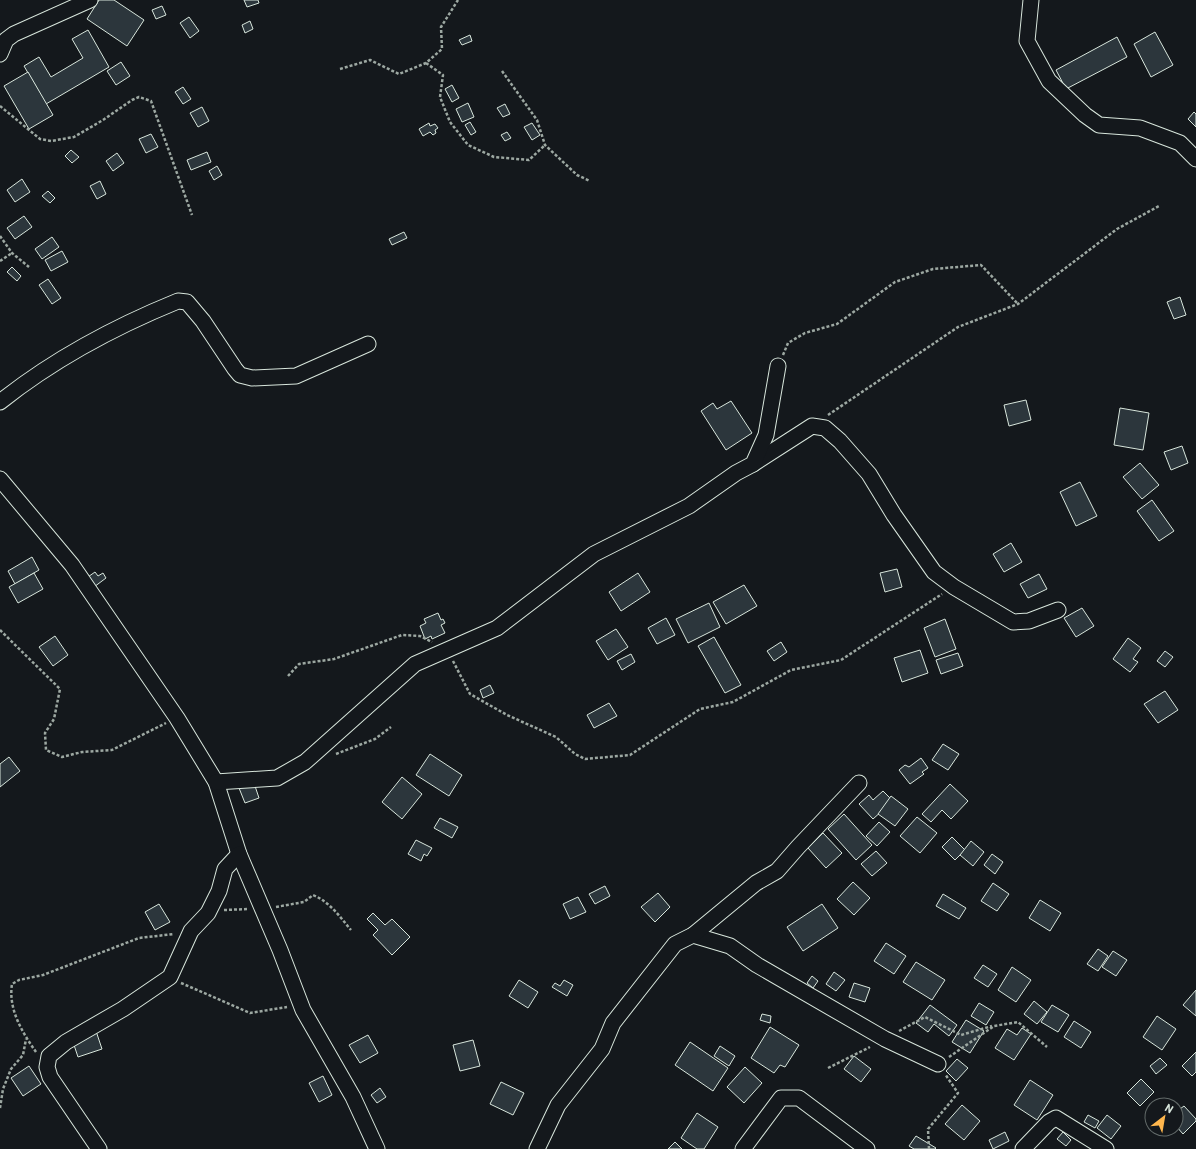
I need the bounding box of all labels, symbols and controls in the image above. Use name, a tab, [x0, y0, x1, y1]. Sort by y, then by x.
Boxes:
north arrow	[1144, 1097, 1184, 1137]
text: N	[1163, 1101, 1176, 1115]

